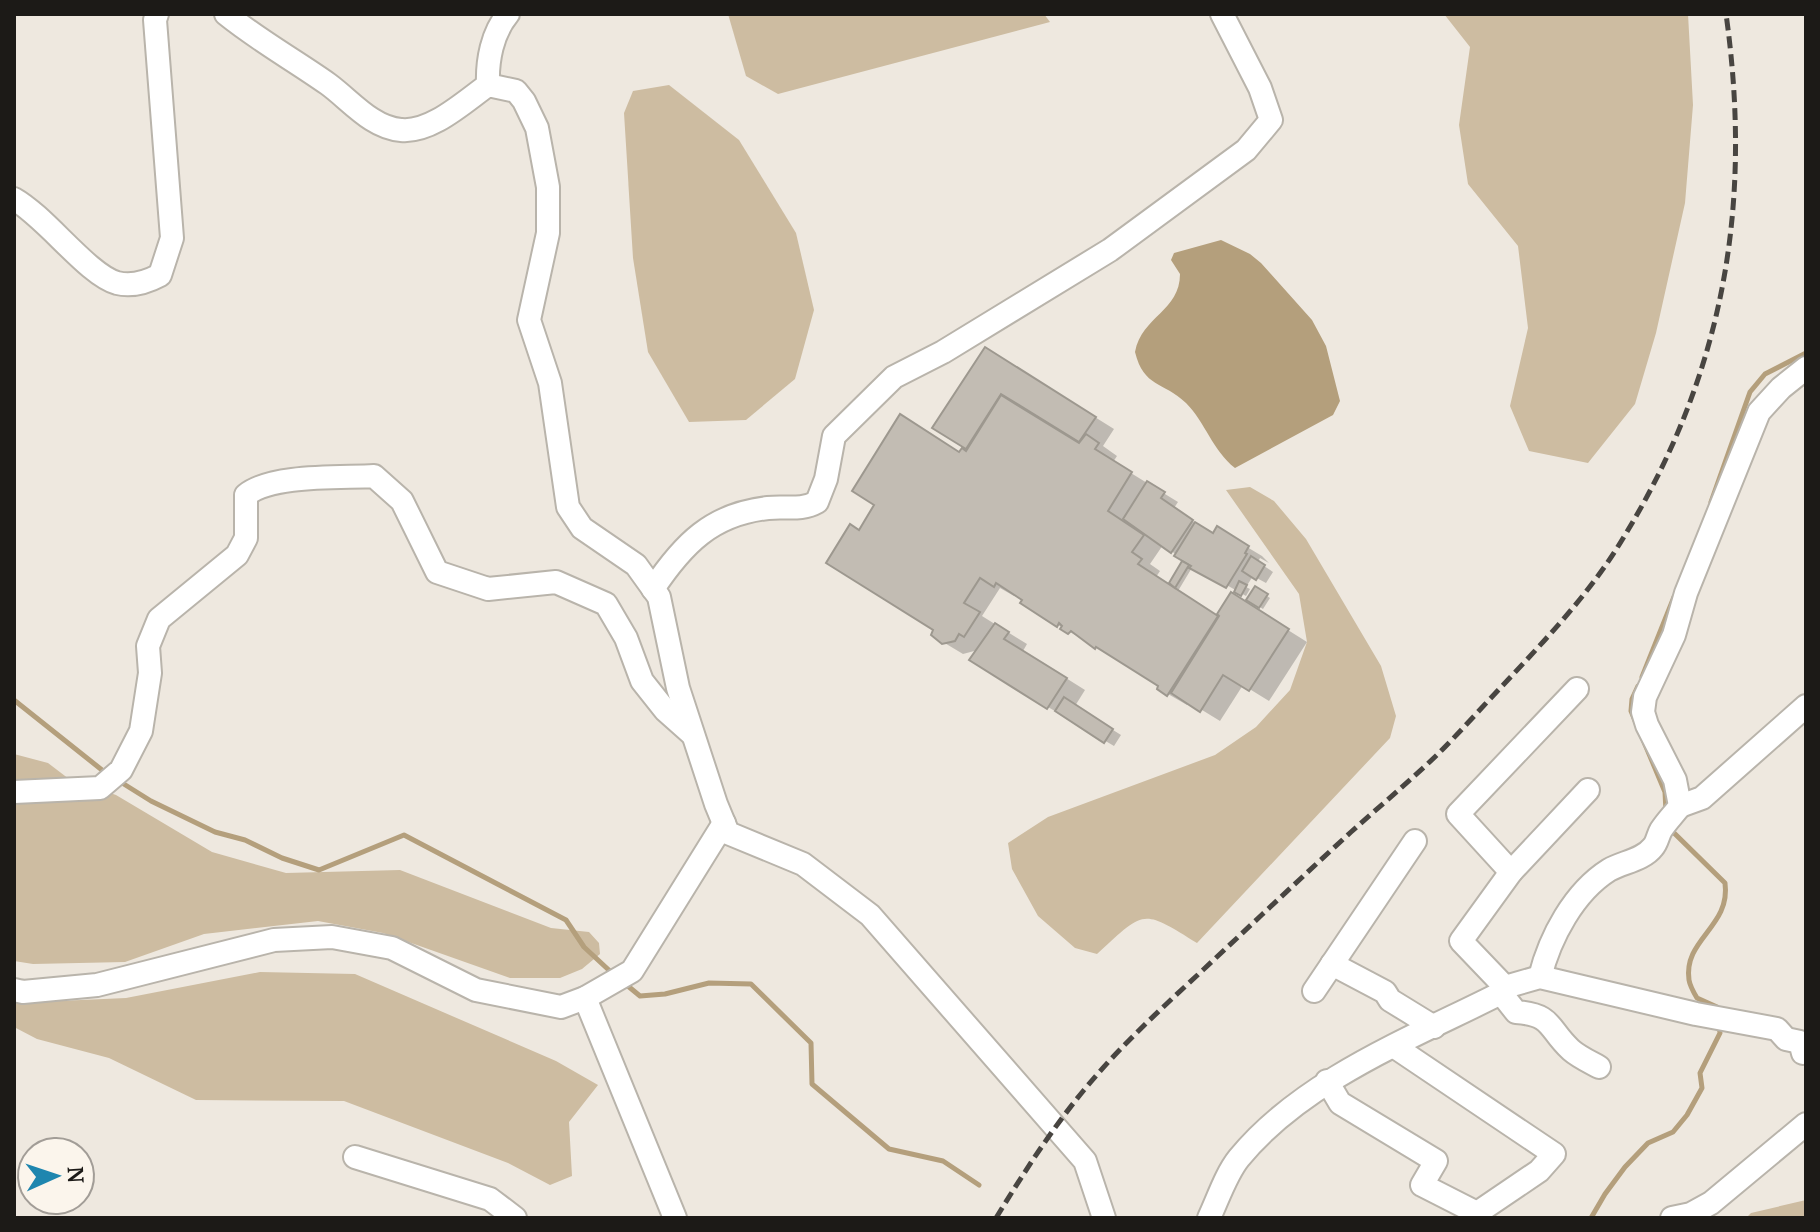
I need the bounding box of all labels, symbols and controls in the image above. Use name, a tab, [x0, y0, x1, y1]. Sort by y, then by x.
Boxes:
north arrow	[16, 1136, 96, 1216]
text: N	[62, 1166, 91, 1184]

